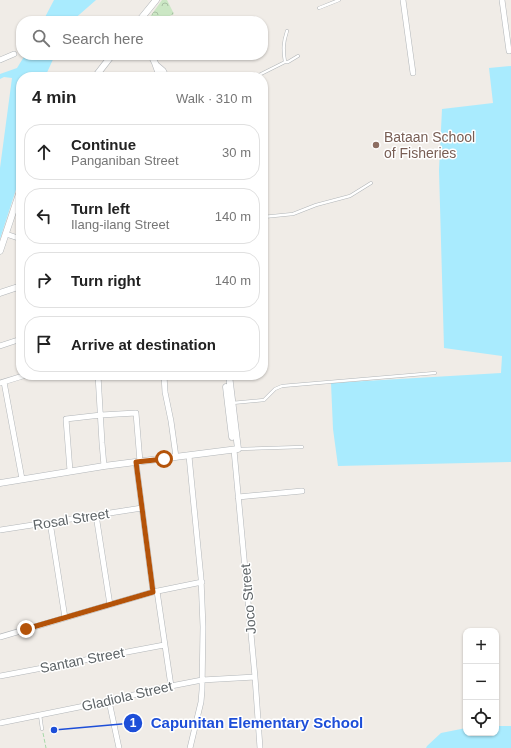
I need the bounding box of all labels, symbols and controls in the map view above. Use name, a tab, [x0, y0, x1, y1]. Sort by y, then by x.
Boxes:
search box	[16, 16, 268, 60]
icon: search	[30, 27, 52, 49]
text: Search here	[62, 30, 144, 47]
text: 4 min	[32, 88, 76, 107]
text: Walk · 310 m	[176, 91, 252, 106]
place label: Bataan School of Fisheries	[384, 129, 475, 161]
text: Continue	[71, 136, 136, 153]
marker: Bataan School of Fisheries	[371, 140, 381, 150]
icon: ahead	[33, 141, 55, 163]
text: 30 m	[222, 145, 251, 160]
text: Panganiban Street	[71, 153, 179, 168]
text: Turn left	[71, 200, 130, 217]
icon: left	[33, 205, 55, 227]
text: 140 m	[215, 209, 251, 224]
text: Ilang-ilang Street	[71, 217, 169, 232]
icon: right	[33, 269, 55, 291]
text: Turn right	[71, 272, 141, 289]
text: 140 m	[215, 273, 251, 288]
icon: arrive	[33, 333, 55, 355]
text: Arrive at destination	[71, 336, 216, 353]
route start	[155, 450, 173, 468]
street label: Rosal Street	[32, 505, 110, 533]
street label: Joco Street	[237, 563, 259, 635]
route end	[17, 620, 35, 638]
map controls	[463, 628, 499, 736]
button: +	[463, 628, 499, 664]
street label: Santan Street	[38, 644, 126, 676]
button: −	[463, 664, 499, 700]
street label: Gladiola Street	[80, 678, 174, 714]
button: locate	[463, 700, 499, 736]
callout: Capunitan Elementary School	[123, 710, 371, 737]
text: Capunitan Elementary School	[151, 714, 363, 731]
text: 1	[130, 716, 137, 730]

